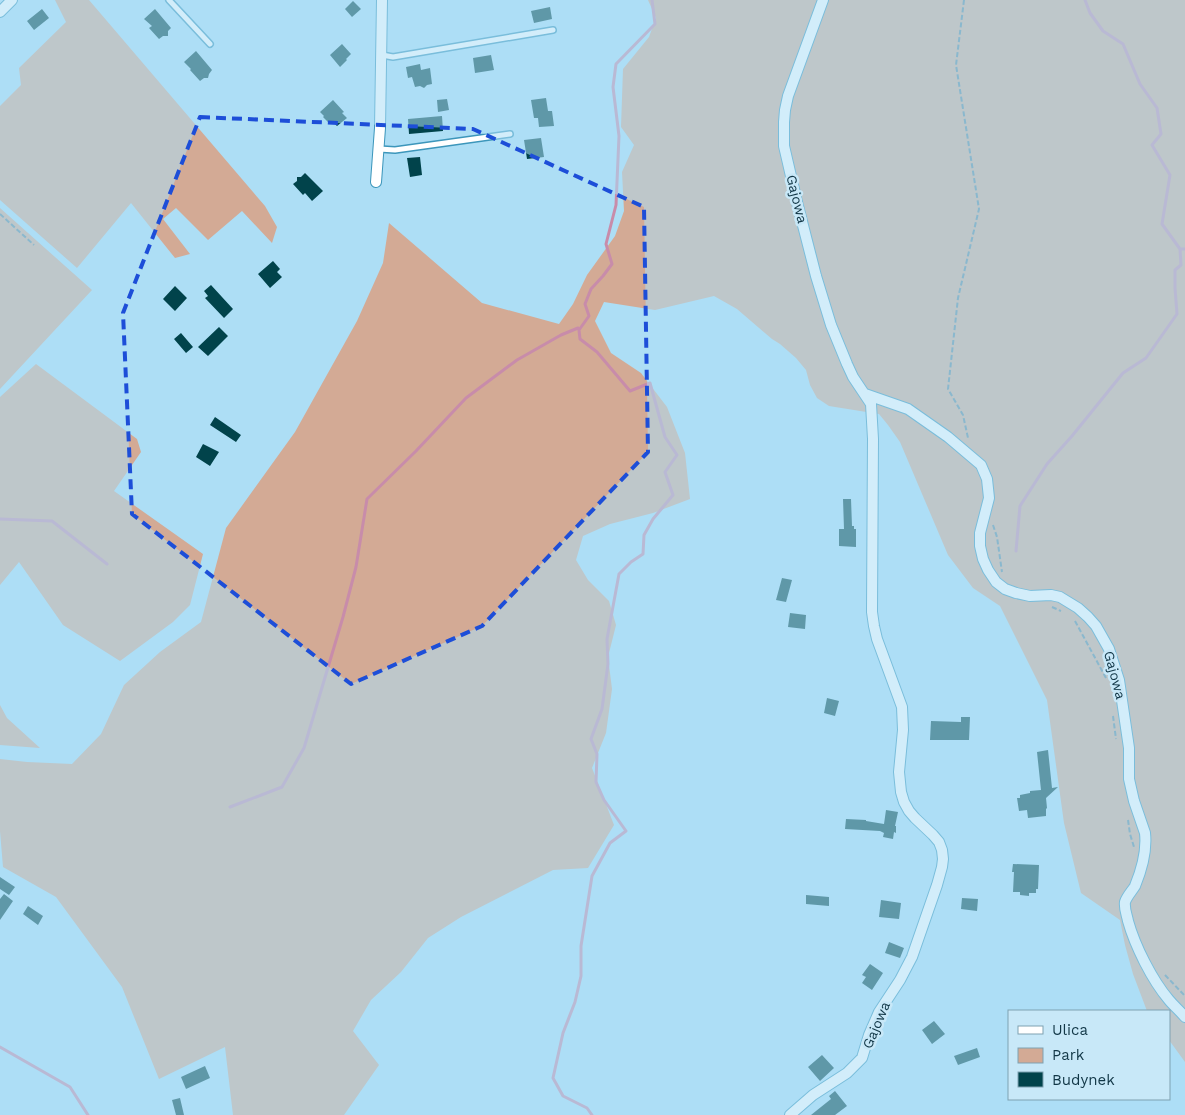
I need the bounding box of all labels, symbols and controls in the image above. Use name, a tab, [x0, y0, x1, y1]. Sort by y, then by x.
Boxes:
street label: Gajowa	[783, 173, 811, 225]
street label: Gajowa	[1101, 649, 1129, 701]
street label: Gajowa	[859, 999, 893, 1051]
legend	[1008, 1010, 1170, 1100]
text: Ulica	[1052, 1021, 1089, 1039]
text: Park	[1052, 1046, 1085, 1064]
text: Budynek	[1052, 1071, 1115, 1089]

